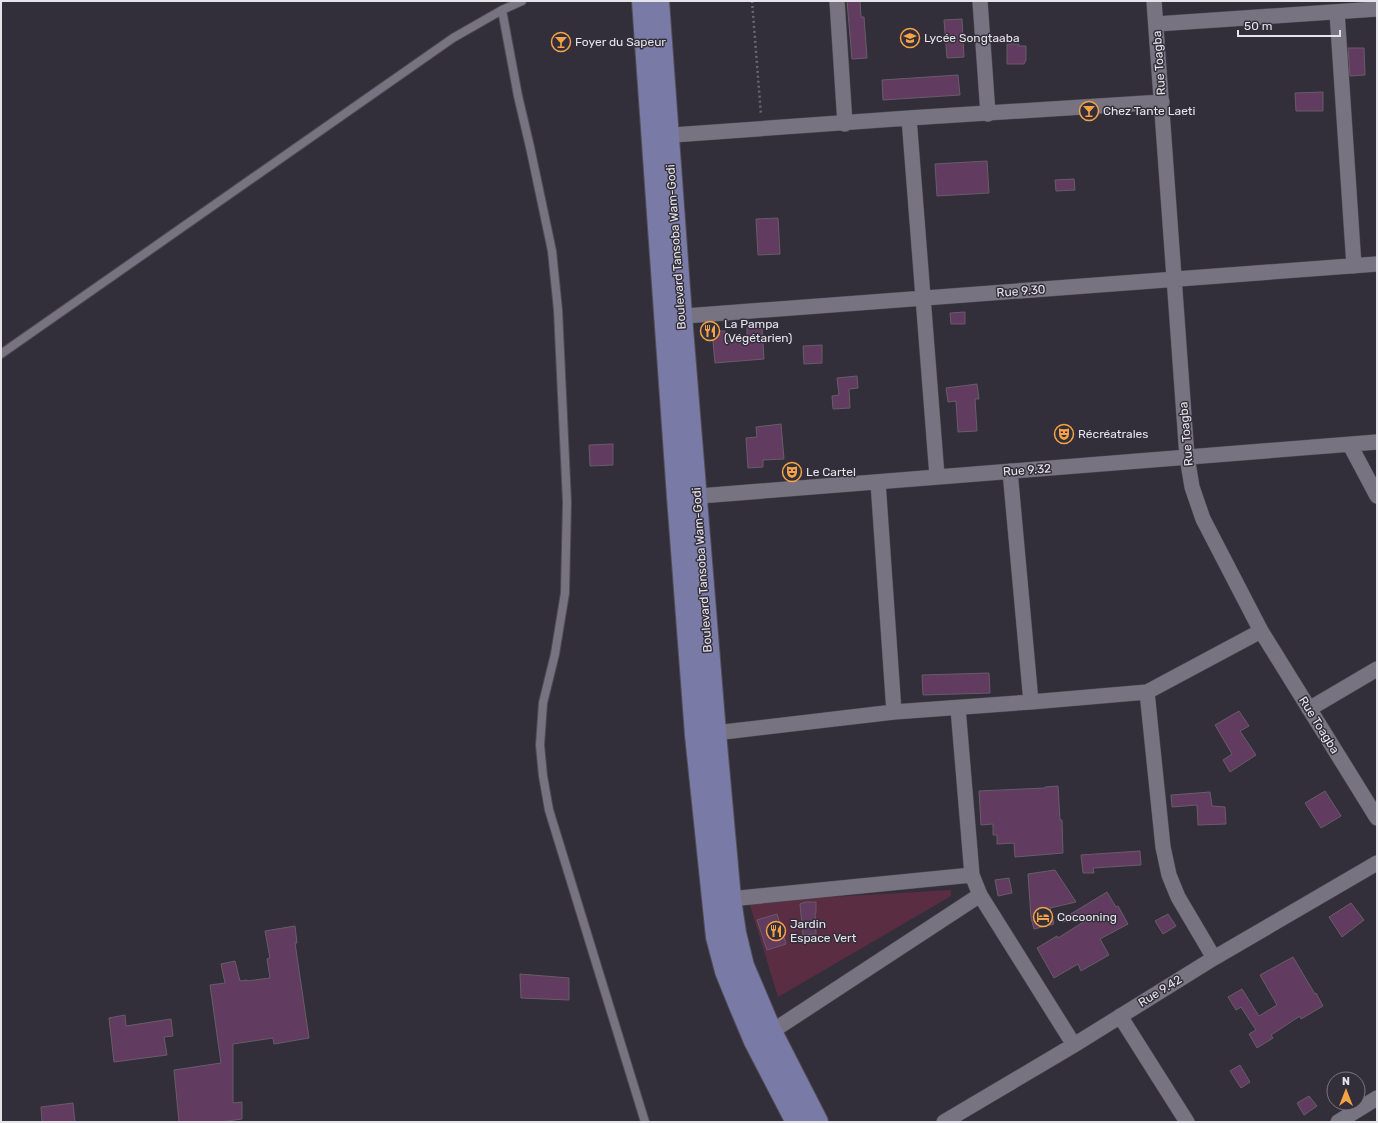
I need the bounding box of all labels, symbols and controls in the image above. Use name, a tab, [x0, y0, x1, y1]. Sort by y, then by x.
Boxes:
scale bar	[1238, 12, 1340, 38]
text: 50 m	[1244, 19, 1272, 33]
school or university icon: Lycée Songtaaba	[899, 27, 921, 49]
street label: Rue Toagba	[1150, 30, 1168, 96]
bar icon: Foyer du Sapeur	[550, 31, 572, 53]
place label: Lycée Songtaaba	[924, 31, 1020, 45]
place label: Foyer du Sapeur	[575, 35, 666, 49]
bar icon: Chez Tante Laeti	[1078, 100, 1100, 122]
place label: Chez Tante Laeti	[1103, 104, 1196, 118]
street label: Boulevard Tansoba Wam-Godi	[663, 164, 689, 330]
street label: Rue 9.30	[996, 282, 1046, 300]
place label: La Pampa (Végétarien)	[724, 317, 792, 345]
restaurant icon: La Pampa (Végétarien)	[699, 320, 721, 342]
street label: Rue Toagba	[1176, 401, 1196, 467]
theatre icon: Récréatrales	[1053, 423, 1075, 445]
place label: Récréatrales	[1078, 427, 1148, 441]
theatre icon: Le Cartel	[781, 461, 803, 483]
street label: Rue 9.32	[1002, 461, 1052, 479]
place label: Le Cartel	[806, 465, 856, 479]
street label: Boulevard Tansoba Wam-Godi	[689, 487, 715, 653]
street label: Rue Toagba	[1296, 694, 1342, 756]
hotel icon: Cocooning	[1032, 906, 1054, 928]
place label: Cocooning	[1057, 910, 1117, 924]
place label: Jardin Espace Vert	[790, 917, 857, 945]
restaurant icon: Jardin Espace Vert	[765, 920, 787, 942]
street label: Rue 9.42	[1136, 972, 1184, 1010]
north arrow	[1326, 1071, 1366, 1111]
text: N	[1342, 1075, 1350, 1088]

